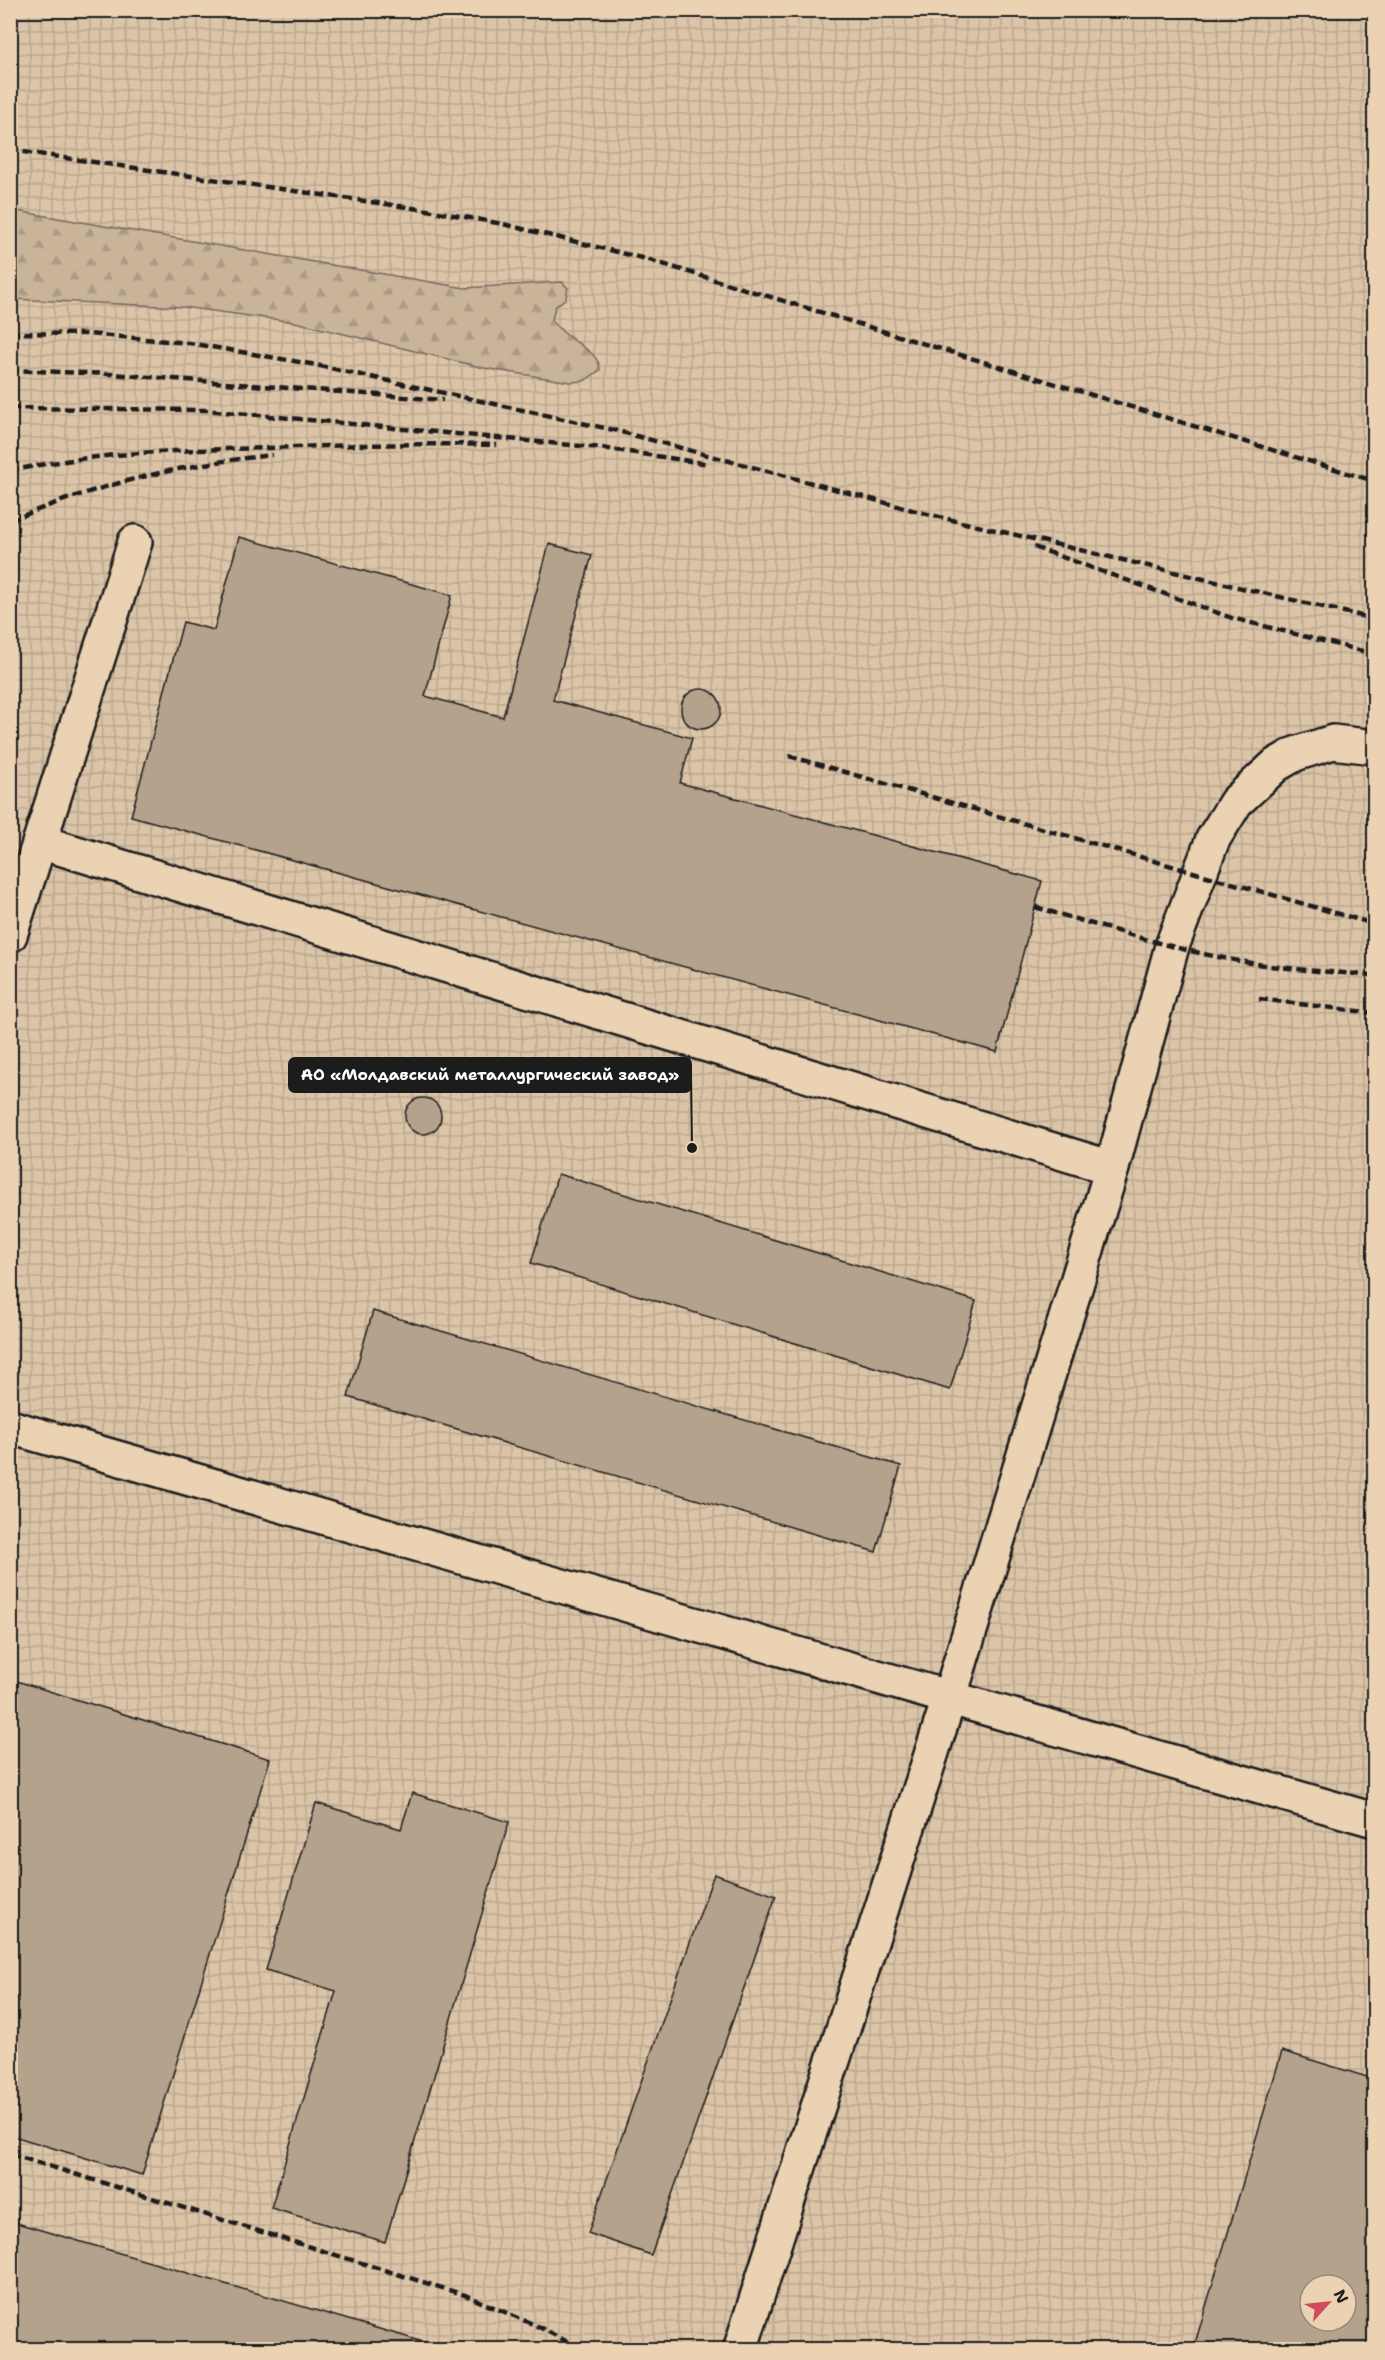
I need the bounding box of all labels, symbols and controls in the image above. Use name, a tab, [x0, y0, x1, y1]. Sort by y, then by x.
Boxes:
callout: АО «Молдавский металлургический завод»	[289, 1058, 691, 1092]
text: АО «Молдавский металлургический завод»	[301, 1064, 679, 1085]
north arrow	[1298, 2273, 1358, 2333]
text: N	[1329, 2286, 1353, 2307]

